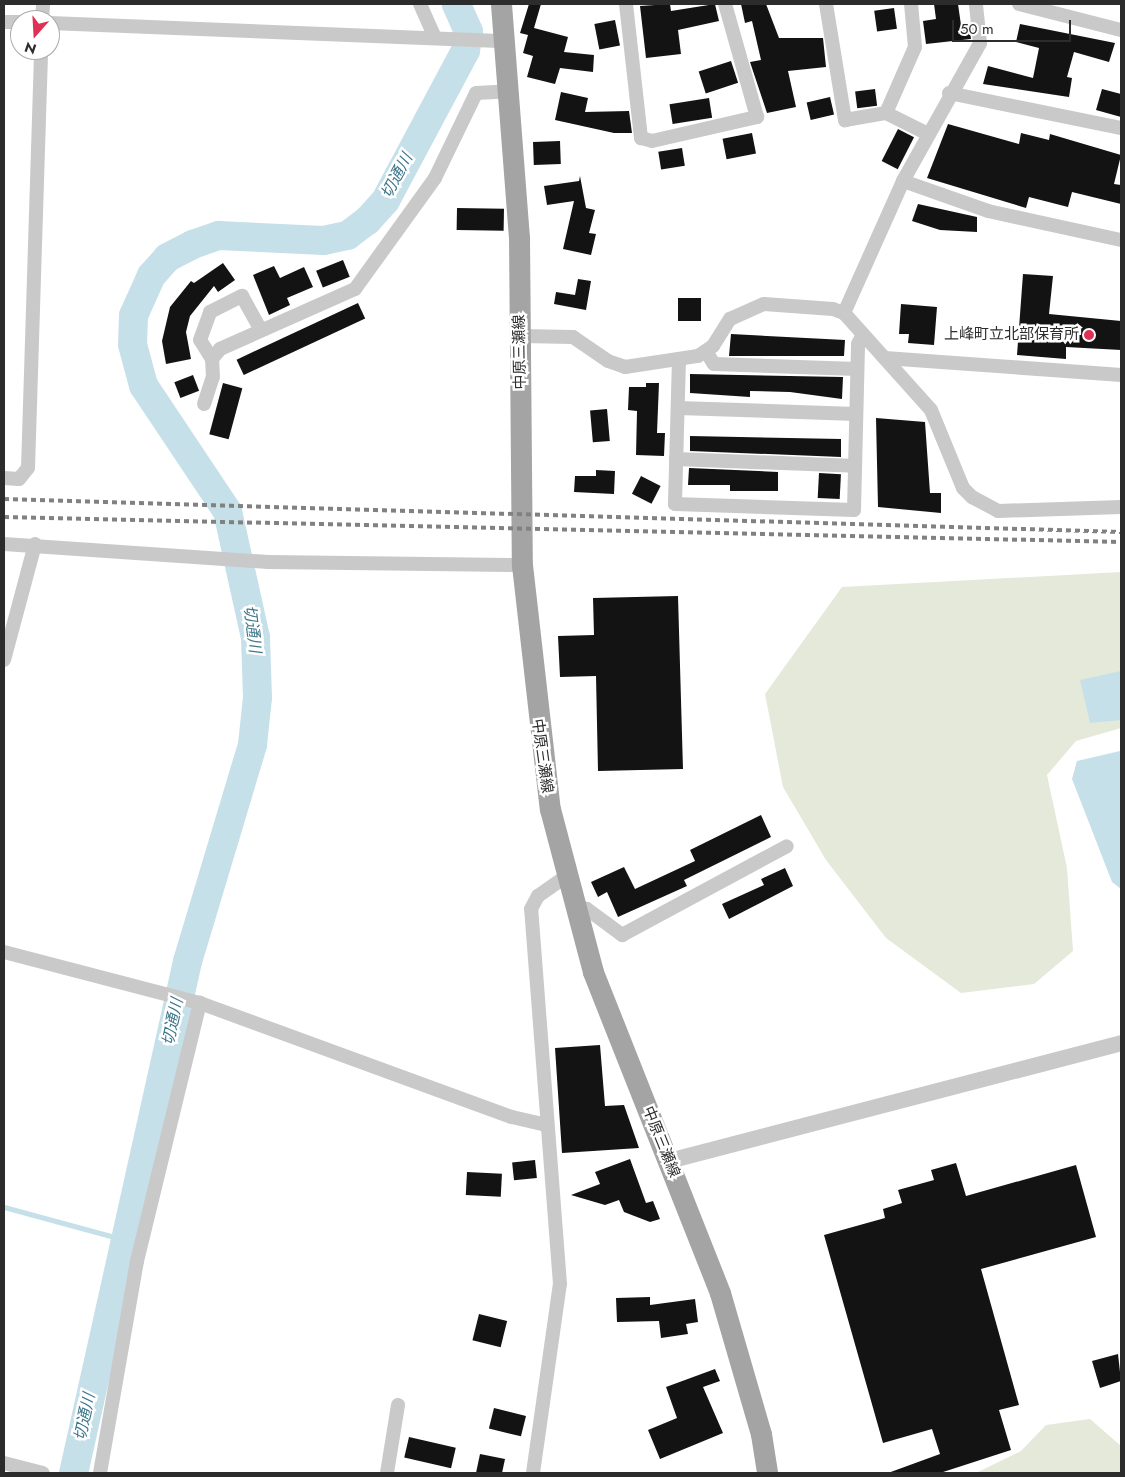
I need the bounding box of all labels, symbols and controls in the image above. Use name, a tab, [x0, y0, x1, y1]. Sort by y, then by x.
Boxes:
north arrow	[10, 10, 60, 60]
scale bar	[955, 10, 1074, 42]
text: 50 m	[960, 18, 994, 40]
text: N	[22, 37, 39, 60]
water label: 切通川	[377, 150, 417, 202]
street label: 中原三瀬線	[510, 314, 530, 390]
place label: 上峰町立北部保育所	[944, 326, 1079, 344]
marker: 上峰町立北部保育所	[1083, 329, 1095, 341]
water label: 切通川	[240, 604, 264, 654]
street label: 中原三瀬線	[528, 718, 556, 794]
water label: 切通川	[159, 997, 187, 1047]
street label: 中原三瀬線	[639, 1104, 683, 1180]
water label: 切通川	[71, 1392, 99, 1442]

